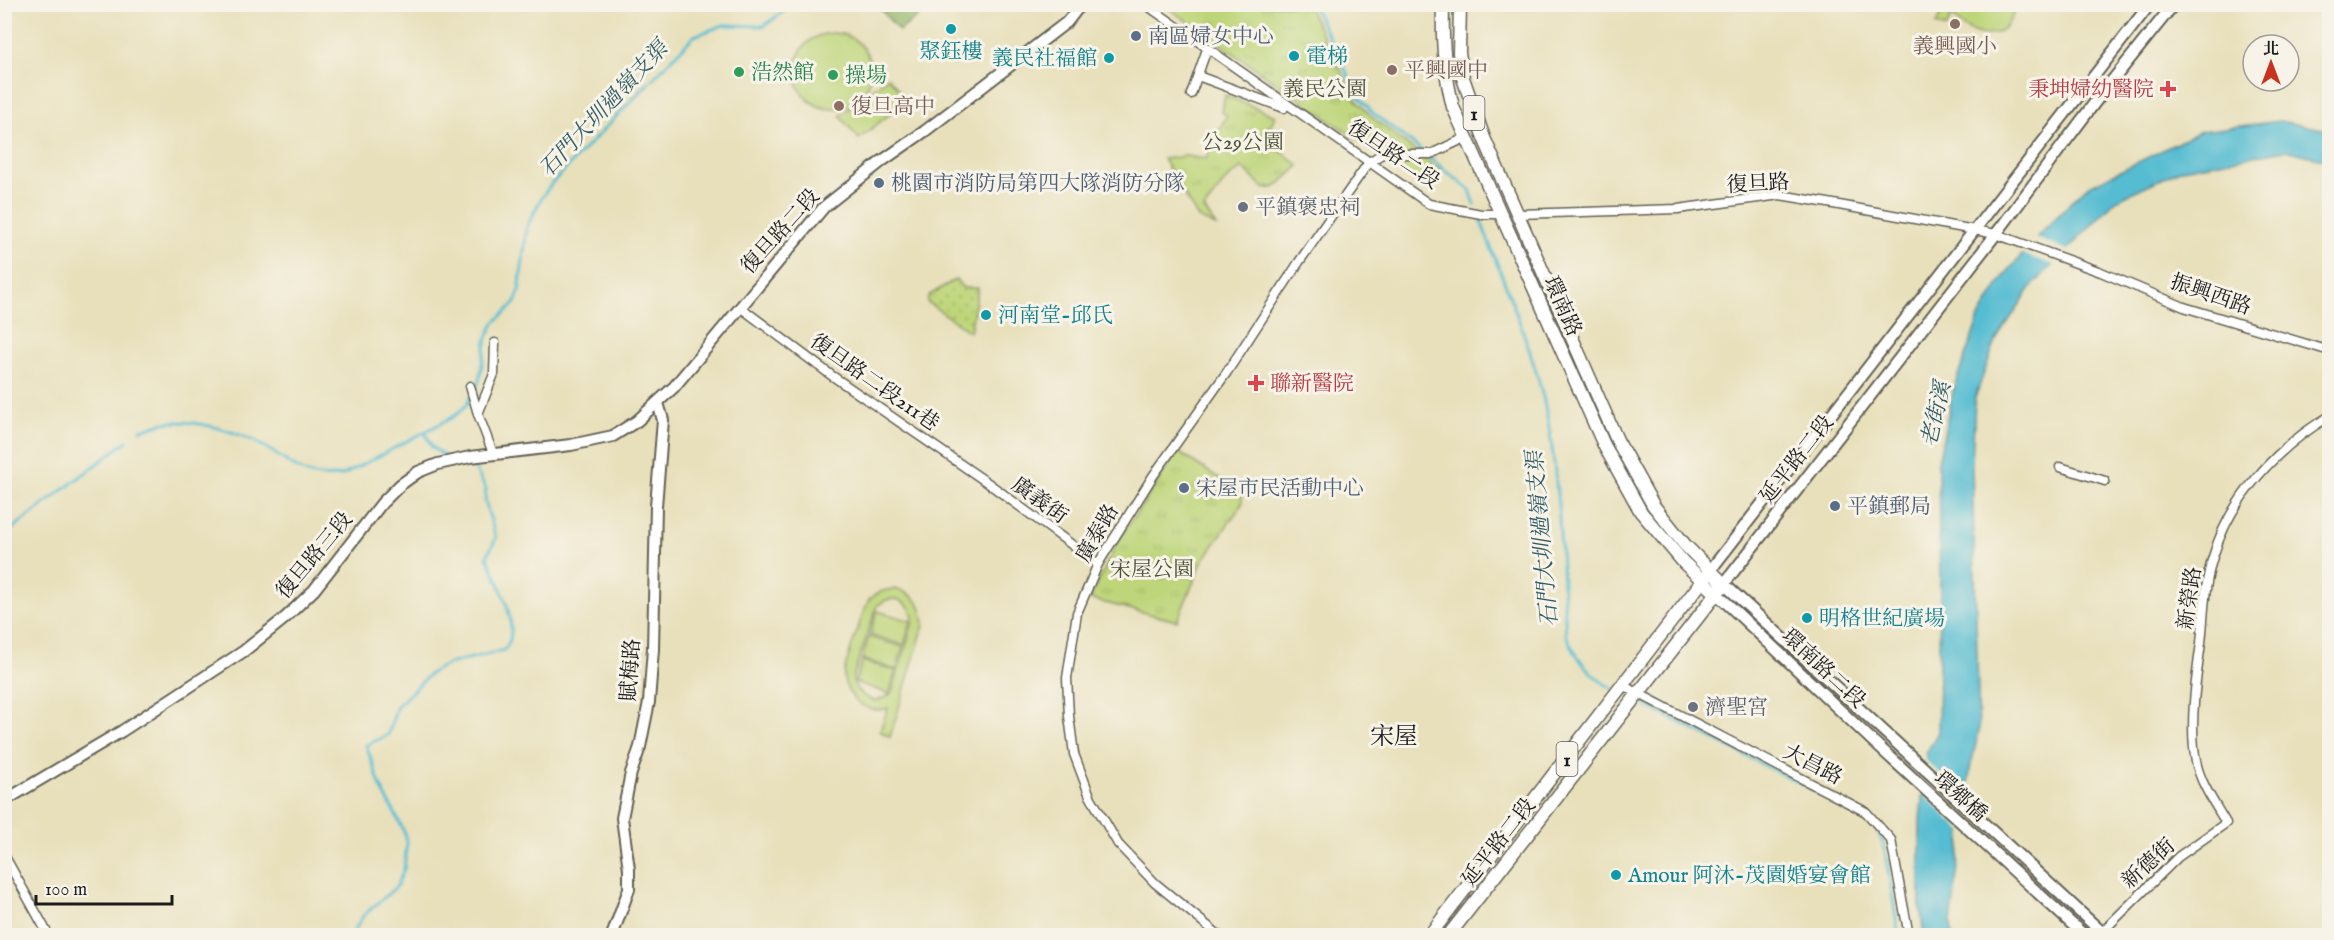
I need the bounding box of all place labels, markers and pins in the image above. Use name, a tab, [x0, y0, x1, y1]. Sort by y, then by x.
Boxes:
marker: 義興國小	[1948, 17, 1962, 31]
marker: 聚鈺樓	[944, 22, 958, 36]
place label: 南區婦女中心	[1148, 24, 1274, 51]
marker: 南區婦女中心	[1129, 29, 1143, 43]
place label: 義興國小	[1913, 34, 1997, 61]
place label: 聚鈺樓	[920, 39, 983, 66]
place label: 電梯	[1306, 44, 1348, 71]
place label: 義民社福館	[992, 46, 1097, 73]
marker: 電梯	[1287, 49, 1301, 63]
marker: 義民社福館	[1102, 51, 1116, 65]
place label: 平興國中	[1404, 58, 1488, 85]
place label: 浩然館	[751, 60, 814, 87]
place label: 操場	[845, 63, 887, 90]
marker: 平興國中	[1385, 63, 1399, 77]
marker: 浩然館	[732, 65, 746, 79]
marker: 操場	[826, 68, 840, 82]
place label: 秉坤婦幼醫院	[2028, 77, 2154, 104]
marker: 秉坤婦幼醫院	[2159, 80, 2177, 98]
place label: 復旦高中	[851, 94, 935, 121]
marker: 復旦高中	[832, 99, 846, 113]
place label: 桃園市消防局第四大隊消防分隊	[891, 171, 1185, 198]
marker: 桃園市消防局第四大隊消防分隊	[872, 176, 886, 190]
place label: 平鎮褒忠祠	[1255, 195, 1360, 222]
marker: 平鎮褒忠祠	[1236, 200, 1250, 214]
place label: 河南堂-邱氏	[998, 303, 1113, 330]
marker: 河南堂-邱氏	[979, 308, 993, 322]
place label: 聯新醫院	[1270, 371, 1354, 398]
marker: 聯新醫院	[1247, 374, 1265, 392]
place label: 宋屋市民活動中心	[1196, 476, 1364, 503]
marker: 宋屋市民活動中心	[1177, 481, 1191, 495]
place label: 平鎮郵局	[1847, 494, 1931, 521]
marker: 平鎮郵局	[1828, 499, 1842, 513]
place label: 明格世紀廣場	[1819, 606, 1945, 633]
marker: 明格世紀廣場	[1800, 611, 1814, 625]
place label: 濟聖宮	[1705, 695, 1768, 722]
marker: 濟聖宮	[1686, 700, 1700, 714]
place label: Amour 阿沐-茂園婚宴會館	[1627, 863, 1871, 890]
marker: Amour 阿沐-茂園婚宴會館	[1609, 868, 1623, 882]

